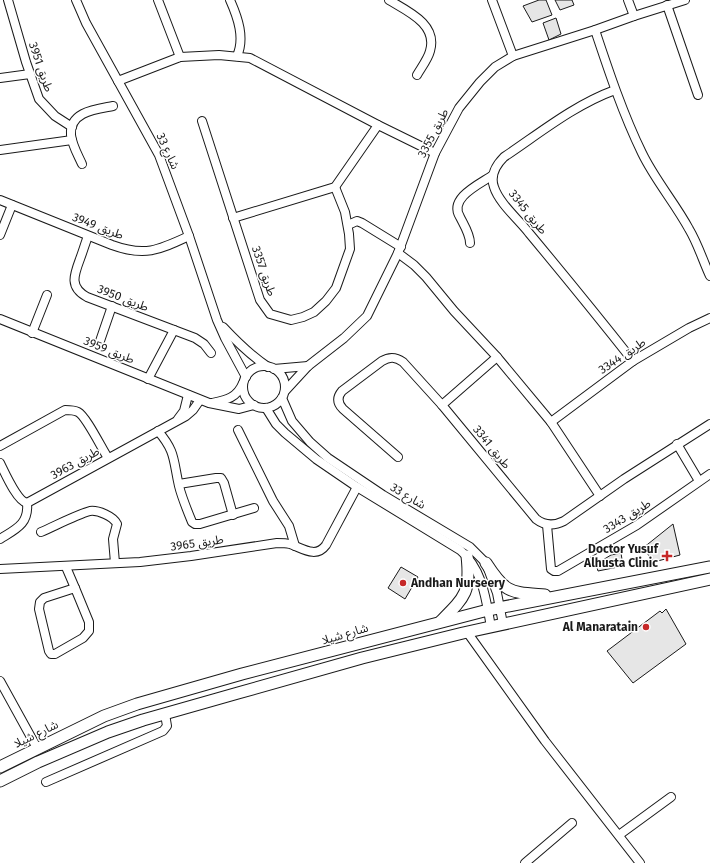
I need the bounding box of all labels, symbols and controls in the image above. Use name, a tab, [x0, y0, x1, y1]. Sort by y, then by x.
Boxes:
street label: طريق 3951	[25, 40, 56, 94]
street label: طريق 3355	[415, 106, 452, 160]
street label: شارع 33	[152, 131, 182, 172]
street label: طريق 3345	[505, 187, 550, 238]
street label: طريق 3949	[70, 210, 125, 243]
street label: طريق 3357	[248, 244, 279, 298]
street label: طريق 3950	[95, 282, 151, 315]
street label: طريق 3959	[81, 334, 136, 367]
street label: طريق 3344	[596, 335, 649, 378]
street label: طريق 3341	[469, 422, 514, 472]
street label: طريق 3963	[48, 444, 102, 483]
street label: شارع 33	[387, 480, 428, 514]
street label: طريق 3343	[601, 496, 654, 537]
street label: طريق 3965	[170, 532, 225, 555]
place label: Doctor Yusuf Alhusta Clinic	[583, 542, 660, 570]
marker: Doctor Yusuf Alhusta Clinic	[661, 550, 673, 562]
place label: Andhan Nurseery	[410, 576, 506, 590]
marker: Andhan Nurseery	[398, 578, 408, 588]
place label: Al Manaratain	[562, 620, 638, 634]
street label: شارع شيلا	[320, 621, 370, 649]
marker: Al Manaratain	[641, 622, 651, 632]
street label: شارع شيلا	[12, 717, 61, 753]

